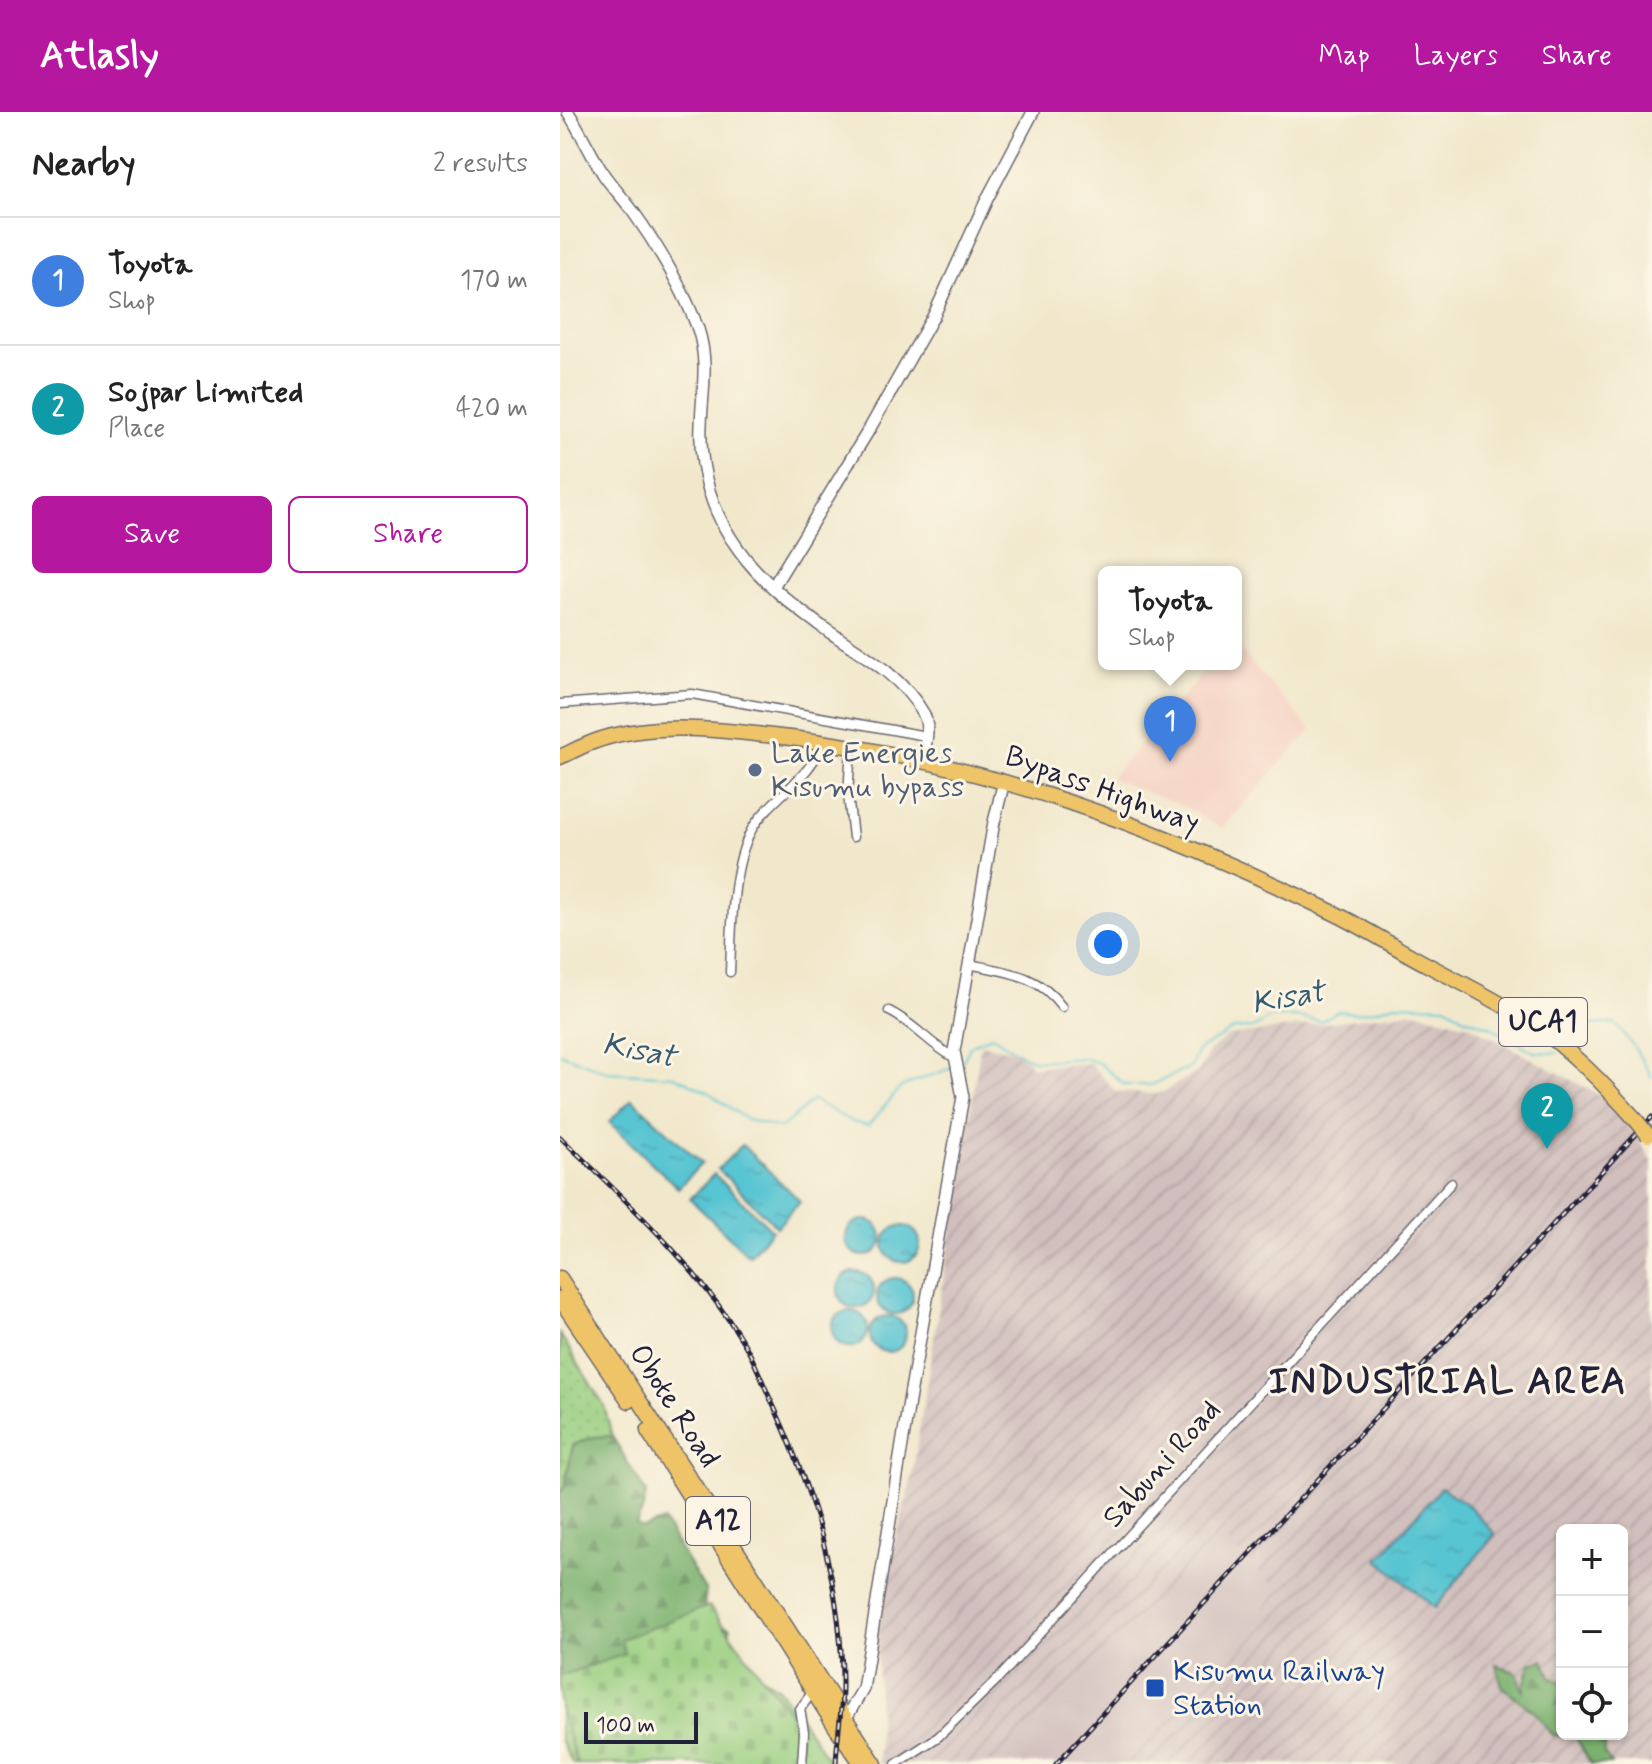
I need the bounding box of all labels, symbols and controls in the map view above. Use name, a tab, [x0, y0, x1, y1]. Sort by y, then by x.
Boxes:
text: Atlasly	[40, 32, 159, 81]
text: Map	[1319, 38, 1370, 75]
text: Layers	[1414, 38, 1498, 75]
text: Share	[1542, 38, 1612, 75]
text: Nearby	[32, 142, 136, 187]
text: 2 results	[433, 147, 528, 181]
text: Toyota	[108, 245, 192, 284]
text: 1	[52, 264, 64, 298]
text: 170 m	[460, 264, 528, 298]
text: Shop	[108, 284, 156, 318]
text: Sojpar Limited	[108, 373, 303, 412]
text: 2	[52, 392, 64, 426]
text: 420 m	[456, 392, 528, 426]
text: Place	[108, 412, 165, 446]
button: Save	[32, 496, 272, 573]
button: Share	[288, 496, 528, 573]
popup	[1098, 566, 1242, 670]
text: Toyota	[1128, 582, 1212, 621]
text: Shop	[1128, 621, 1176, 655]
pin: 1	[1144, 696, 1196, 762]
place label: Lake Energies Kisumu bypass	[771, 734, 964, 807]
street label: Bypass Highway	[999, 737, 1205, 843]
marker: Lake Energies Kisumu bypass	[746, 761, 764, 779]
your location	[1088, 924, 1128, 964]
water label: Kisat	[1248, 970, 1332, 1025]
road number: UCA1	[1499, 998, 1587, 1046]
water label: Kisat	[599, 1023, 683, 1079]
pin: 2	[1521, 1083, 1573, 1149]
street label: Obote Road	[620, 1337, 728, 1475]
district label: INDUSTRIAL AREA	[1268, 1358, 1628, 1407]
street label: Sabuni Road	[1094, 1392, 1230, 1536]
road number: A12	[686, 1497, 750, 1545]
map controls	[1556, 1524, 1628, 1740]
button: +	[1556, 1524, 1628, 1596]
button: −	[1556, 1596, 1628, 1668]
place label: Kisumu Railway Station	[1173, 1652, 1385, 1725]
button: locate	[1556, 1668, 1628, 1740]
marker: Kisumu Railway Station	[1144, 1677, 1166, 1699]
scale bar	[584, 1708, 698, 1744]
text: 100 m	[596, 1712, 655, 1740]

